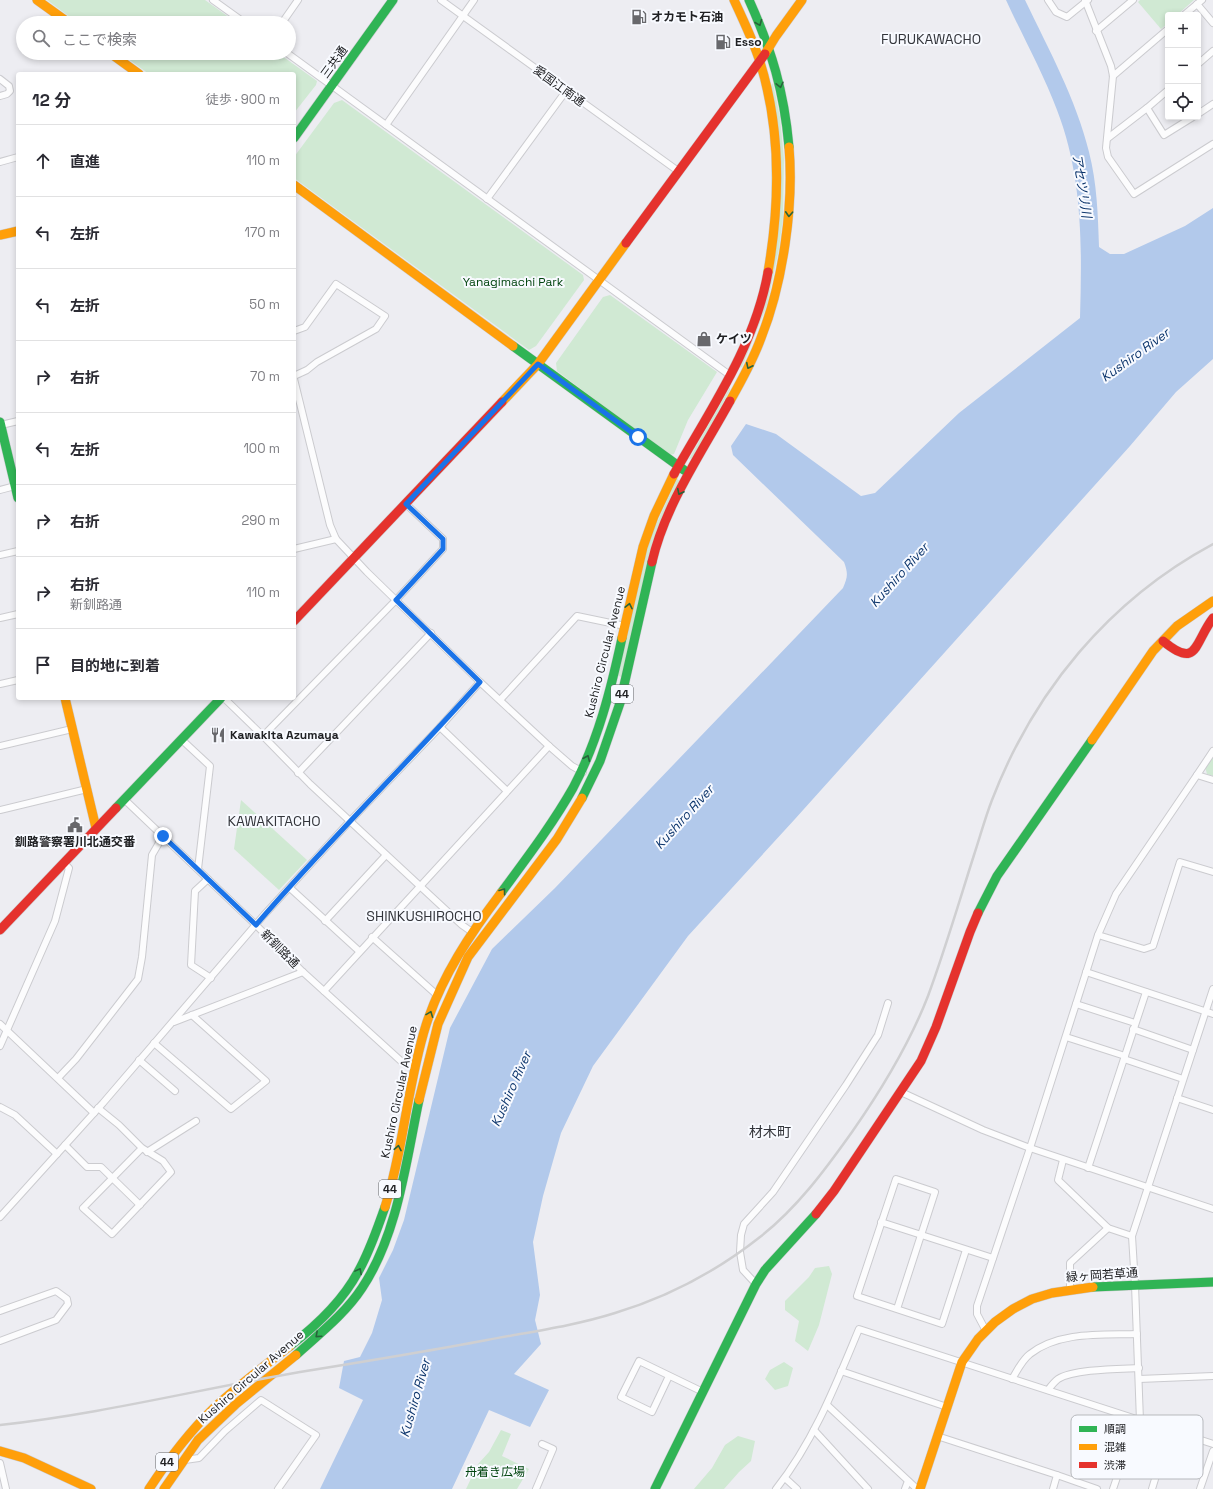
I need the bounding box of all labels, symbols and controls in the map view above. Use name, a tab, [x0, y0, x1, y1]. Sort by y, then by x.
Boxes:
fuel station icon: オカモト石油	[630, 8, 648, 26]
place label: オカモト石油	[651, 9, 723, 25]
map controls	[1165, 12, 1201, 120]
button: +	[1165, 12, 1201, 48]
search box	[16, 16, 296, 60]
one-way arrow	[755, 20, 763, 27]
icon: search	[30, 27, 52, 49]
text: ここで検索	[62, 30, 137, 49]
district label: FURUKAWACHO	[881, 30, 981, 48]
fuel station icon: Esso	[714, 33, 732, 51]
place label: Esso	[735, 34, 762, 50]
street label: 三共通	[317, 43, 351, 81]
button: −	[1165, 48, 1201, 84]
street label: 愛国江南通	[530, 62, 588, 110]
one-way arrow	[775, 81, 784, 88]
button: locate	[1165, 84, 1201, 120]
text: 12 分	[32, 89, 71, 111]
text: 徒歩 · 900 m	[206, 91, 280, 108]
icon: ahead	[32, 150, 54, 172]
text: 直進	[70, 152, 100, 171]
text: 110 m	[246, 152, 280, 169]
water label: アセツリ川	[1069, 153, 1096, 221]
one-way arrow	[785, 211, 793, 217]
icon: left	[32, 222, 54, 244]
text: 左折	[70, 224, 100, 243]
text: 170 m	[244, 224, 280, 241]
park label: Yanagimachi Park	[463, 274, 564, 290]
icon: left	[32, 294, 54, 316]
text: 左折	[70, 296, 100, 315]
text: 50 m	[249, 296, 280, 313]
water label: Kushiro River	[1097, 323, 1174, 386]
shop icon: ケイツ	[695, 330, 713, 348]
place label: ケイツ	[716, 331, 752, 347]
one-way arrow	[746, 361, 753, 369]
icon: right	[32, 366, 54, 388]
text: 右折	[70, 368, 100, 387]
text: 70 m	[250, 368, 280, 385]
route start	[629, 428, 647, 446]
icon: left	[32, 438, 54, 460]
text: 左折	[70, 440, 100, 459]
text: 100 m	[243, 440, 280, 457]
one-way arrow	[677, 488, 685, 495]
icon: right	[32, 510, 54, 532]
text: 右折	[70, 512, 100, 531]
text: 290 m	[241, 512, 280, 529]
water label: Kushiro River	[866, 538, 934, 611]
text: 右折	[70, 575, 100, 594]
icon: right	[32, 582, 54, 604]
text: 110 m	[246, 584, 280, 601]
street label: Kushiro Circular Avenue	[581, 585, 629, 719]
text: 新釧路通	[70, 596, 122, 613]
one-way arrow	[625, 603, 633, 609]
icon: arrive	[32, 654, 54, 676]
text: 目的地に到着	[70, 656, 160, 675]
road number: 44	[611, 685, 633, 703]
restaurant icon: Kawakita Azumaya	[209, 726, 227, 744]
place label: Kawakita Azumaya	[230, 727, 339, 743]
one-way arrow	[582, 754, 590, 761]
water label: Kushiro River	[651, 780, 719, 853]
district label: KAWAKITACHO	[227, 812, 321, 830]
public building icon: 釧路警察署川北通交番	[66, 816, 84, 834]
route end	[154, 827, 172, 845]
place label: 釧路警察署川北通交番	[14, 834, 136, 850]
one-way arrow	[498, 888, 505, 895]
district label: SHINKUSHIROCHO	[366, 907, 482, 925]
street label: 新釧路通	[257, 926, 303, 972]
one-way arrow	[425, 1011, 433, 1018]
street label: Kushiro Circular Avenue	[377, 1024, 421, 1160]
water label: Kushiro River	[487, 1047, 536, 1129]
district label: 材木町	[749, 1123, 791, 1141]
one-way arrow	[394, 1145, 402, 1151]
road number: 44	[379, 1180, 401, 1198]
street label: 緑ヶ岡若草通	[1066, 1265, 1138, 1285]
one-way arrow	[354, 1268, 361, 1275]
street label: Kushiro Circular Avenue	[195, 1327, 307, 1427]
one-way arrow	[315, 1330, 323, 1338]
water label: Kushiro River	[396, 1355, 435, 1439]
legend	[1071, 1415, 1203, 1479]
text: 順調	[1104, 1422, 1126, 1436]
text: 混雑	[1104, 1440, 1126, 1454]
road number: 44	[156, 1453, 178, 1471]
text: 渋滞	[1104, 1458, 1126, 1472]
park label: 舟着き広場	[465, 1464, 525, 1480]

